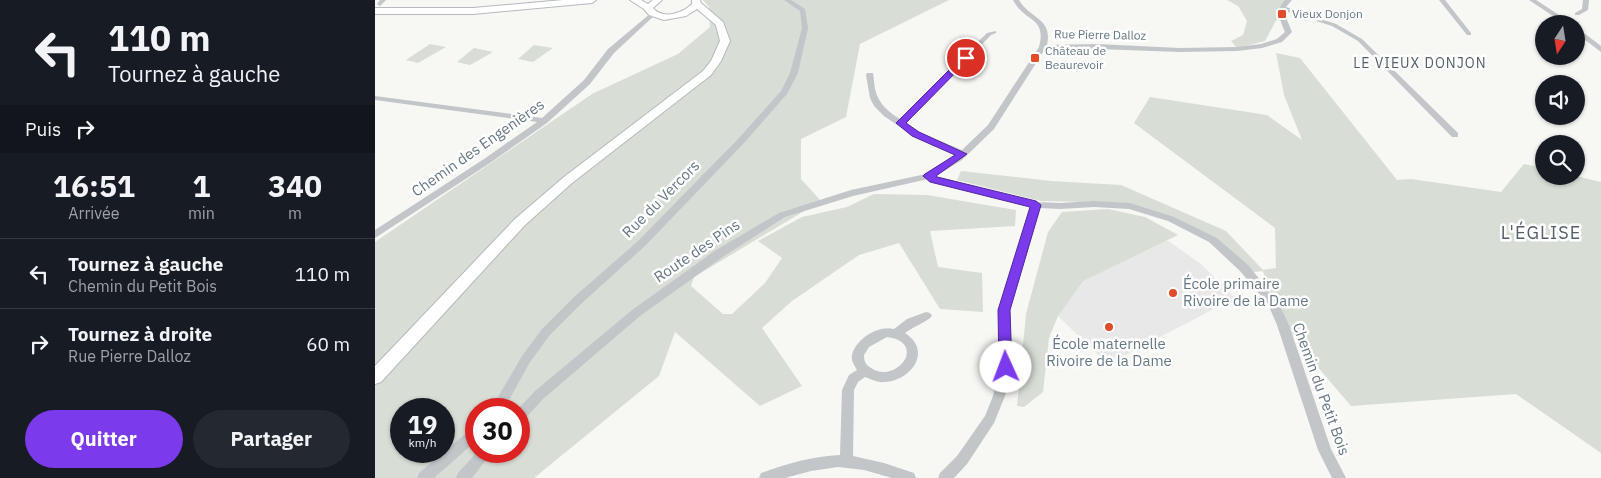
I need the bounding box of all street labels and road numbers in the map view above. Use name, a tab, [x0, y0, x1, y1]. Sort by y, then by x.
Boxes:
street label: Rue Pierre Dalloz	[1054, 26, 1147, 43]
street label: Chemin des Engenières	[408, 95, 548, 201]
street label: Rue du Vercors	[618, 156, 703, 241]
street label: Route des Pins	[650, 215, 743, 286]
street label: Chemin du Petit Bois	[1289, 320, 1354, 458]

